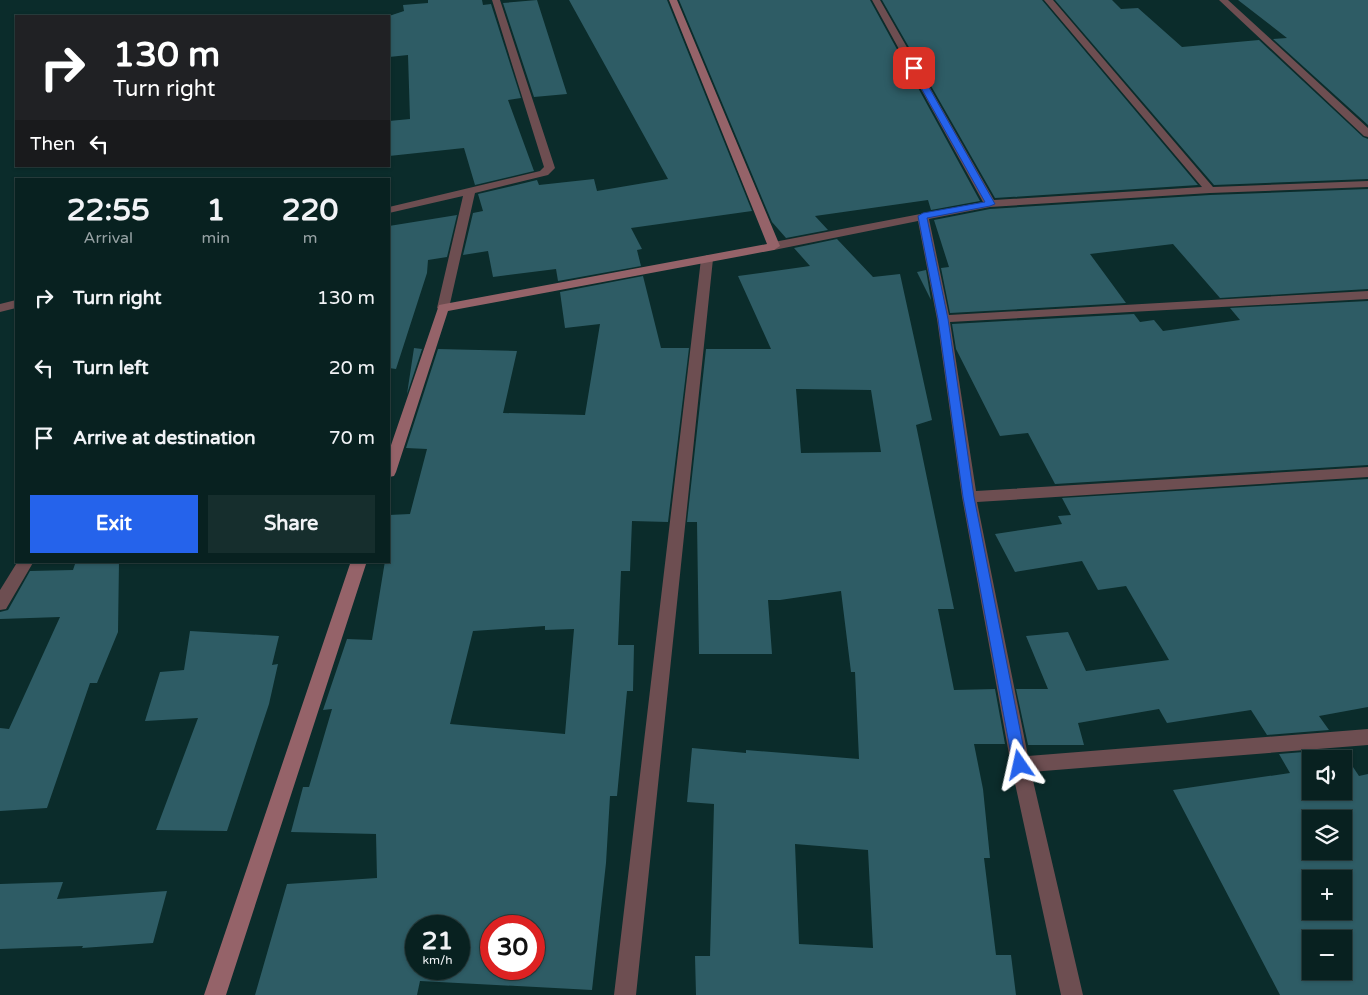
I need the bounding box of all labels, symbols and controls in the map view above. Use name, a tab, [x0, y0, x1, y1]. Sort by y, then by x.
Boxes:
text: 130 m	[113, 34, 220, 76]
icon: right	[30, 35, 95, 100]
pin	[893, 47, 935, 89]
icon: arrive	[900, 54, 928, 82]
text: Turn right	[113, 76, 215, 102]
icon: left	[85, 130, 113, 158]
text: Then	[30, 133, 75, 155]
text: 22:55	[67, 192, 150, 229]
text: 1	[206, 192, 225, 229]
text: 220	[282, 192, 338, 229]
text: Arrival	[84, 228, 133, 248]
text: min	[202, 228, 230, 248]
text: m	[303, 228, 317, 248]
icon: right	[30, 284, 58, 312]
text: Turn right	[73, 287, 161, 309]
text: 130 m	[317, 287, 375, 309]
icon: left	[30, 354, 58, 382]
text: Turn left	[73, 357, 149, 379]
text: 20 m	[329, 357, 375, 379]
icon: arrive	[30, 424, 58, 452]
text: Arrive at destination	[73, 427, 256, 449]
text: 70 m	[329, 427, 375, 449]
button: Exit	[30, 495, 198, 553]
button: Share	[208, 495, 375, 553]
position arrow	[993, 738, 1045, 790]
map controls	[1302, 750, 1352, 980]
button: sound	[1302, 750, 1352, 800]
button: layers	[1302, 810, 1352, 860]
button: +	[1302, 870, 1352, 920]
speed limit sign: 30	[480, 915, 545, 980]
text: 21	[422, 926, 453, 956]
button: −	[1302, 930, 1352, 980]
text: km/h	[422, 953, 453, 967]

